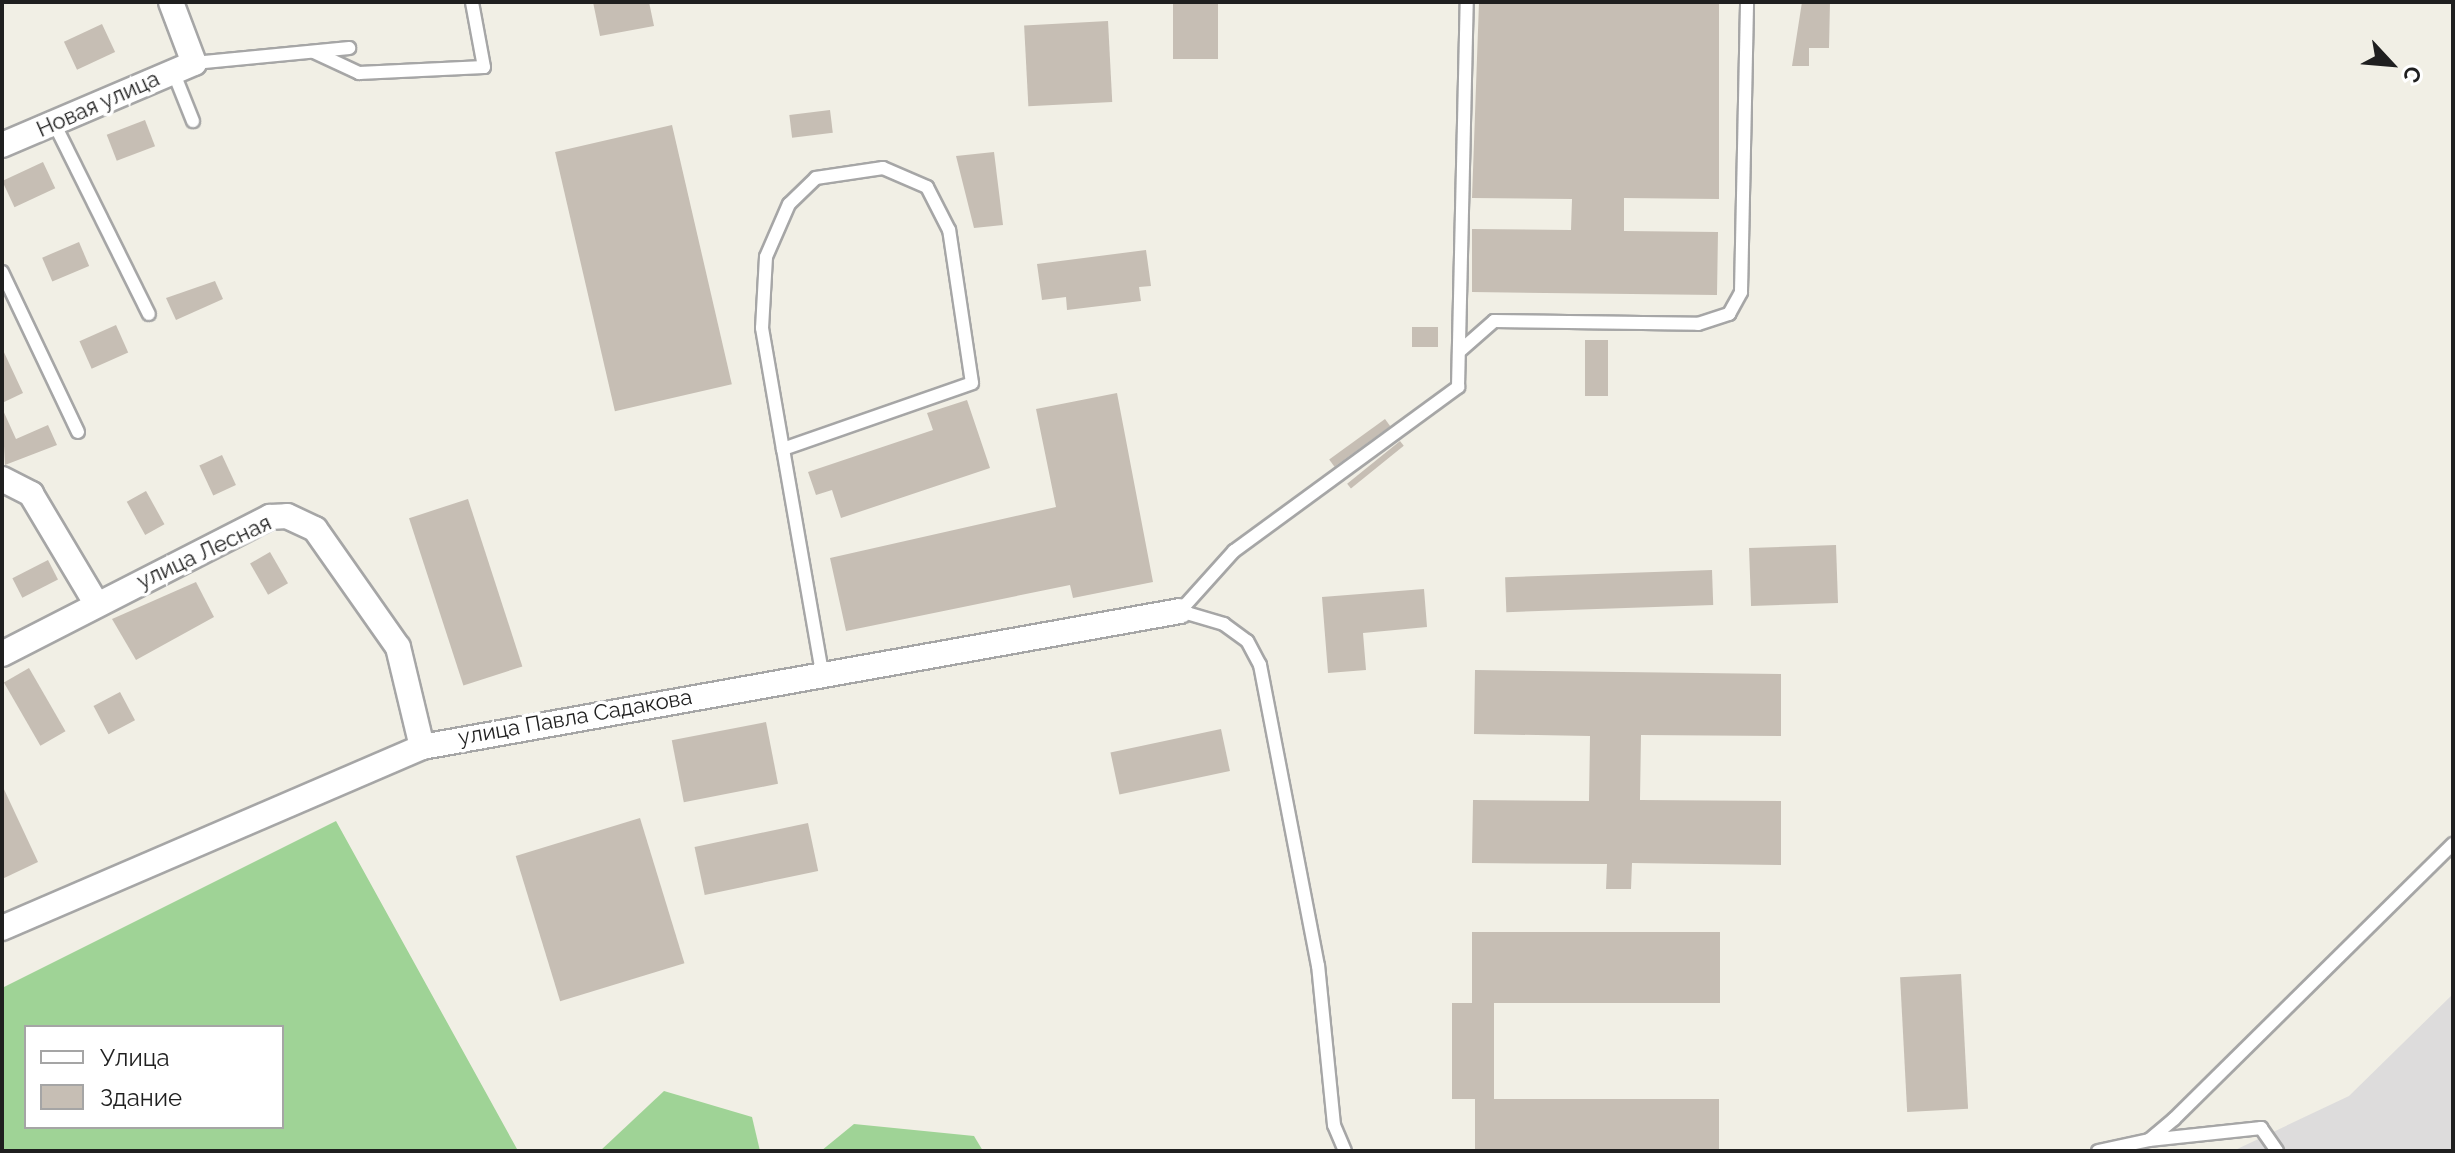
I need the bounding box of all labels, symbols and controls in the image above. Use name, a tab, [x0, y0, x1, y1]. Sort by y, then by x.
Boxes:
north arrow	[2351, 24, 2431, 104]
text: С	[2398, 62, 2428, 87]
street label: Новая улица	[32, 65, 164, 143]
street label: улица Лесная	[133, 509, 275, 595]
street label: улица Павла Садакова	[456, 683, 694, 751]
legend	[24, 1025, 284, 1129]
text: Улица	[100, 1043, 170, 1072]
text: Здание	[100, 1083, 182, 1112]

